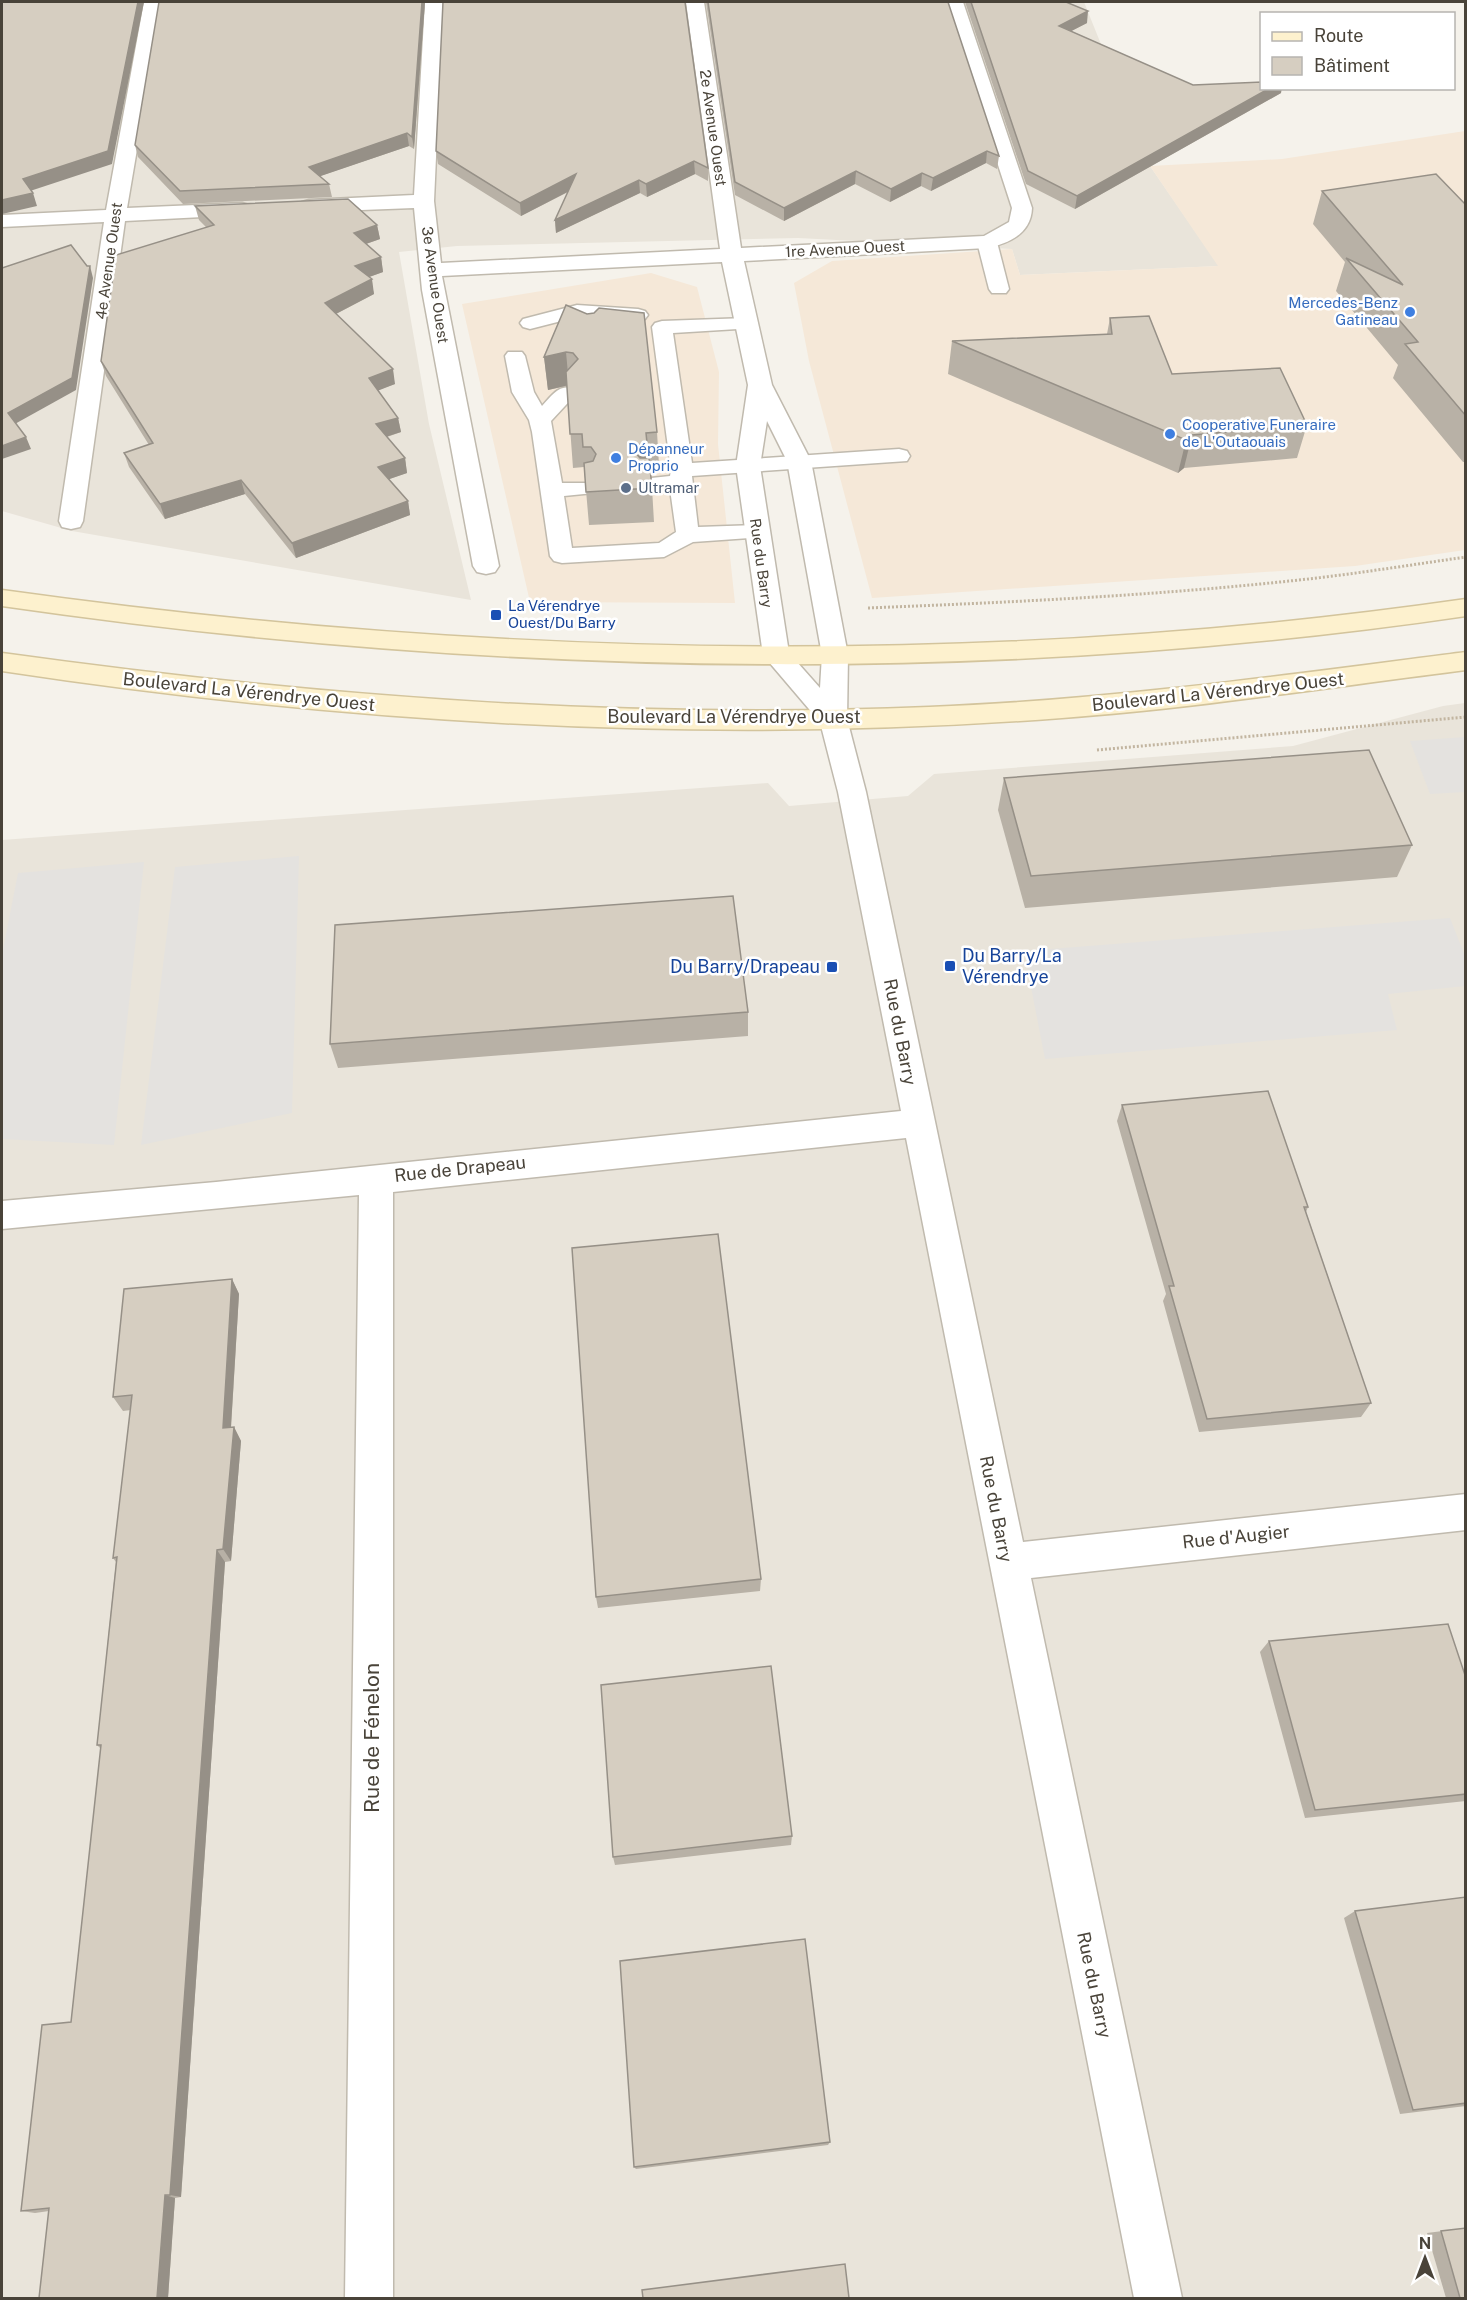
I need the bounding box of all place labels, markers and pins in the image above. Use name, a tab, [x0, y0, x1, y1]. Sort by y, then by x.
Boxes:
place label: Mercedes-Benz Gatineau	[1288, 294, 1398, 328]
marker: Mercedes-Benz Gatineau	[1403, 305, 1417, 319]
place label: Cooperative Funeraire de L'Outaouais	[1182, 416, 1336, 450]
marker: Cooperative Funeraire de L'Outaouais	[1163, 427, 1177, 441]
place label: Dépanneur Proprio	[628, 440, 705, 474]
marker: Dépanneur Proprio	[609, 451, 623, 465]
place label: Ultramar	[638, 479, 699, 496]
marker: Ultramar	[619, 481, 633, 495]
place label: La Vérendrye Ouest/Du Barry	[508, 597, 616, 631]
marker: La Vérendrye Ouest/Du Barry	[489, 608, 503, 622]
place label: Du Barry/La Vérendrye	[962, 945, 1062, 987]
place label: Du Barry/Drapeau	[670, 956, 820, 977]
marker: Du Barry/La Vérendrye	[943, 959, 957, 973]
marker: Du Barry/Drapeau	[825, 960, 839, 974]

